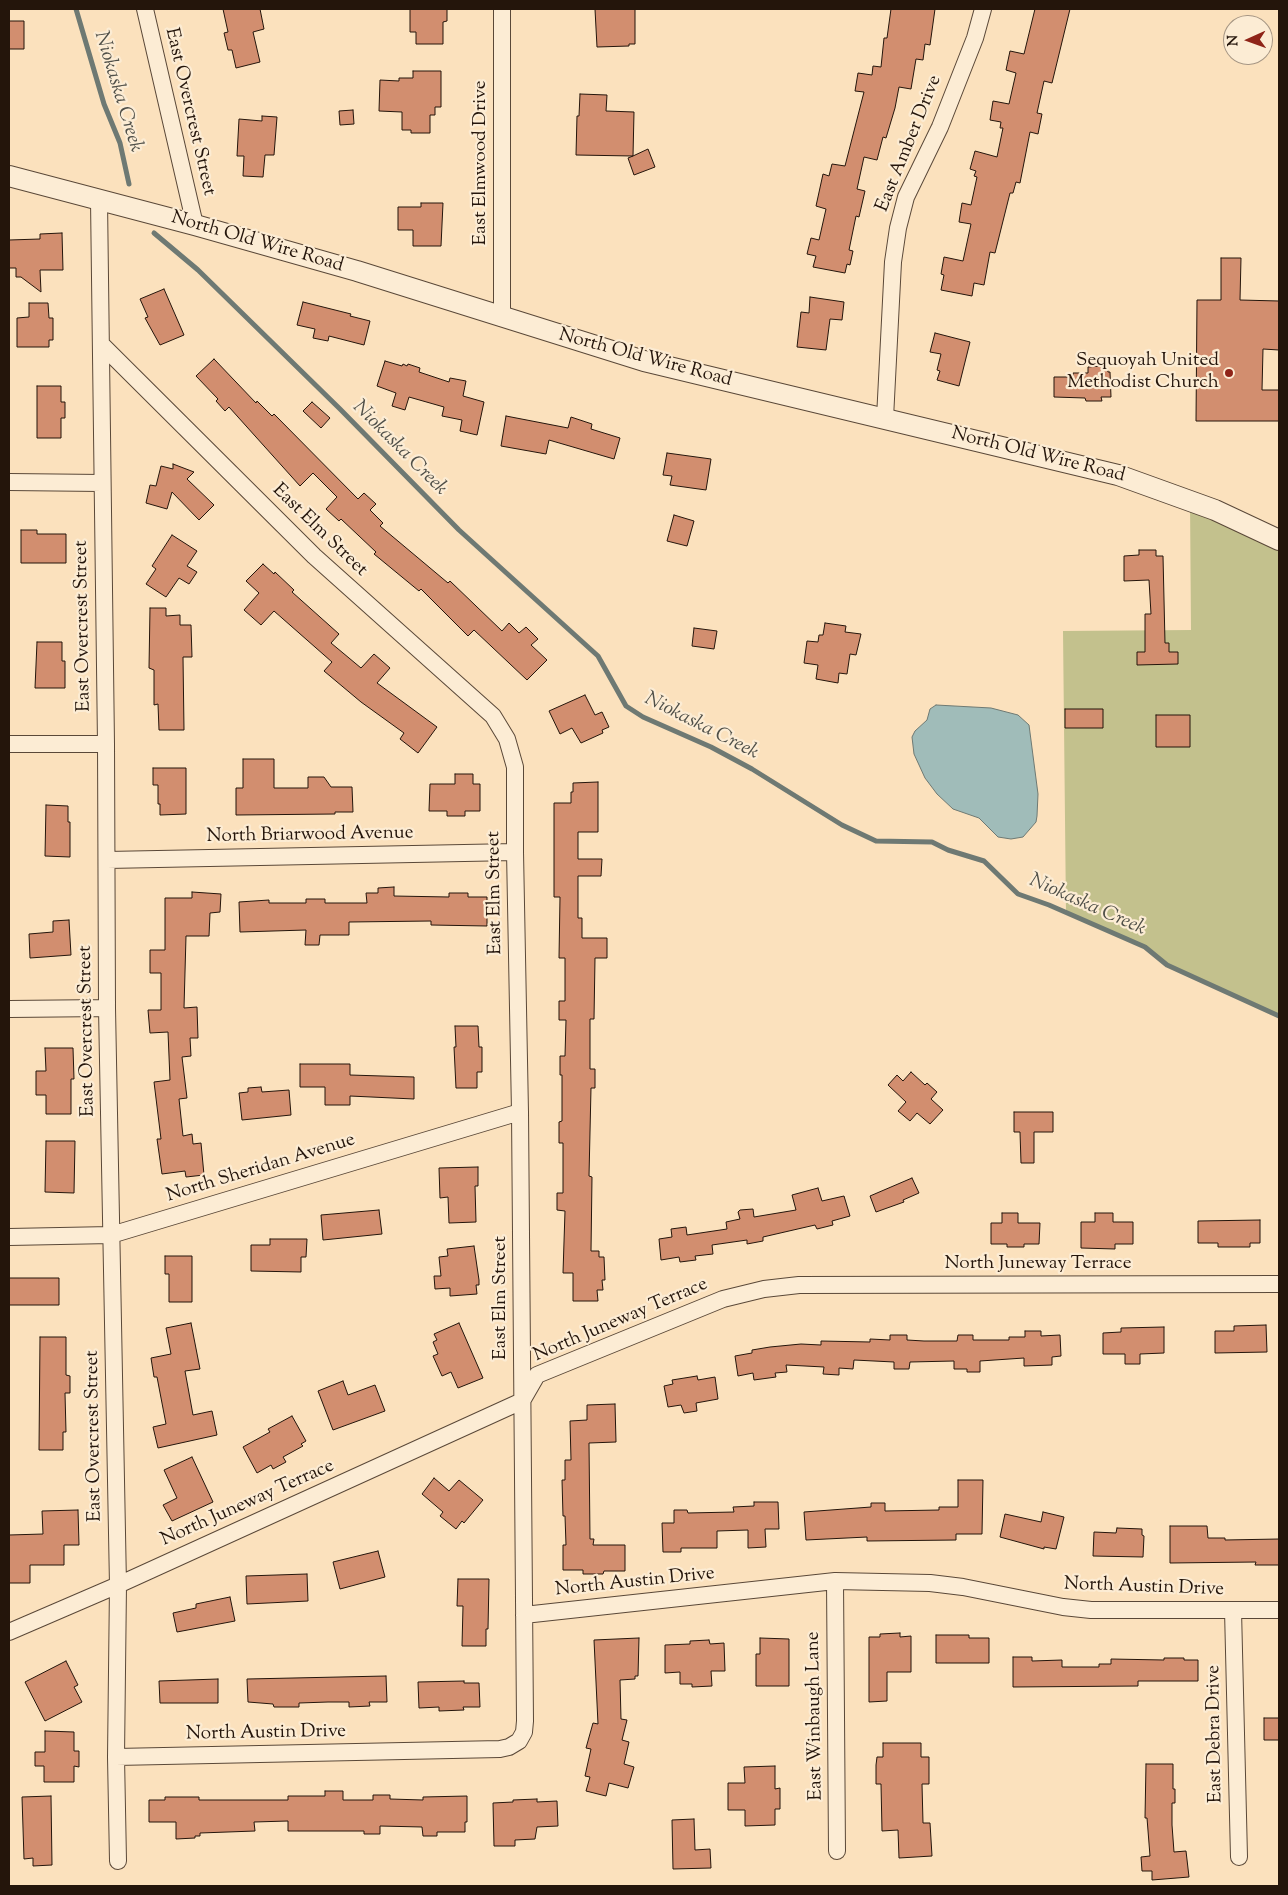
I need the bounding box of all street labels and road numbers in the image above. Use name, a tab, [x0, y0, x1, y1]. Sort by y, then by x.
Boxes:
street label: East Overcrest Street	[159, 26, 219, 198]
street label: East Amber Drive	[872, 72, 948, 216]
street label: East Elmwood Drive	[471, 80, 493, 246]
street label: North Old Wire Road	[168, 207, 346, 279]
street label: North Old Wire Road	[556, 325, 734, 393]
street label: North Old Wire Road	[949, 423, 1127, 489]
street label: East Elm Street	[267, 480, 371, 582]
street label: East Overcrest Street	[71, 540, 97, 712]
street label: North Briarwood Avenue	[206, 823, 414, 849]
street label: East Elm Street	[484, 831, 508, 955]
street label: East Overcrest Street	[75, 945, 101, 1117]
street label: North Sheridan Avenue	[164, 1129, 358, 1209]
street label: East Elm Street	[491, 1236, 513, 1360]
street label: North Juneway Terrace	[944, 1254, 1132, 1276]
street label: North Juneway Terrace	[530, 1274, 712, 1368]
street label: East Overcrest Street	[82, 1350, 108, 1522]
street label: North Juneway Terrace	[158, 1456, 338, 1552]
street label: North Austin Drive	[554, 1563, 716, 1603]
street label: North Austin Drive	[1064, 1574, 1224, 1602]
street label: East Winbaugh Lane	[803, 1631, 829, 1801]
street label: East Debra Drive	[1203, 1665, 1229, 1803]
street label: North Austin Drive	[186, 1721, 346, 1747]

